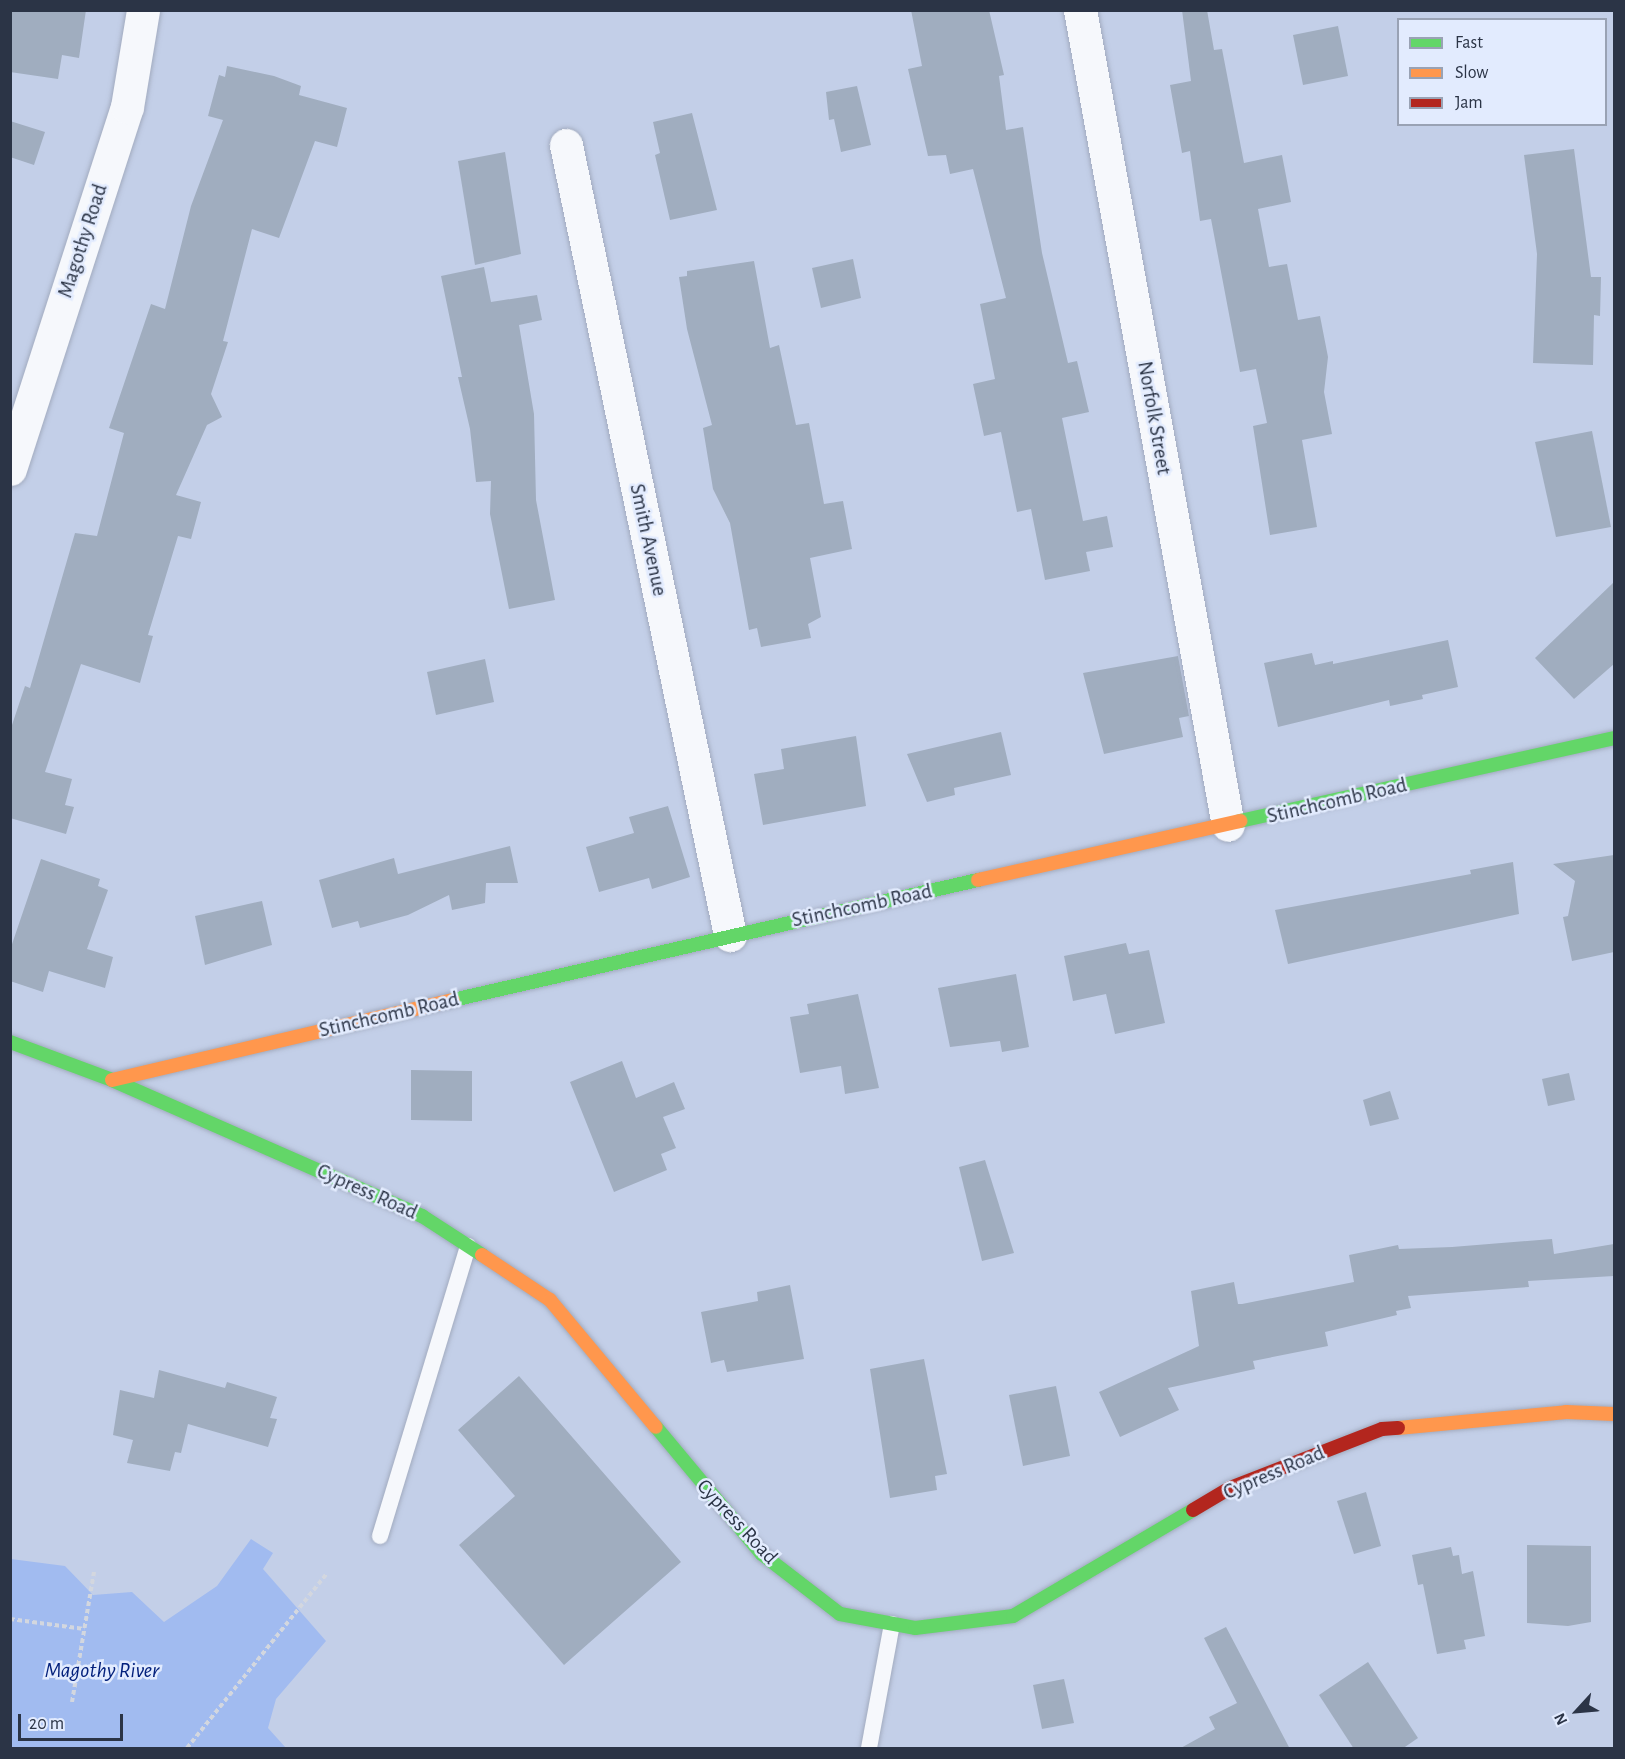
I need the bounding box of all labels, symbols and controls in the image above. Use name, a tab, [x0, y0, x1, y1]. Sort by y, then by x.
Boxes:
legend	[1397, 18, 1607, 126]
text: Fast	[1455, 34, 1483, 52]
text: Slow	[1455, 64, 1488, 82]
text: Jam	[1455, 94, 1483, 112]
street label: Magothy Road	[53, 181, 113, 301]
street label: Norfolk Street	[1132, 359, 1176, 477]
street label: Smith Avenue	[624, 482, 672, 598]
street label: Stinchcomb Road	[1265, 773, 1409, 829]
street label: Stinchcomb Road	[790, 879, 934, 933]
street label: Stinchcomb Road	[317, 987, 461, 1043]
street label: Cypress Road	[313, 1159, 421, 1225]
street label: Cypress Road	[1220, 1440, 1328, 1506]
street label: Cypress Road	[691, 1474, 783, 1570]
water label: Magothy River	[45, 1658, 159, 1684]
north arrow	[1547, 1681, 1607, 1741]
scale bar	[21, 1702, 126, 1740]
text: N	[1551, 1710, 1570, 1727]
text: 20 m	[29, 1715, 64, 1733]

